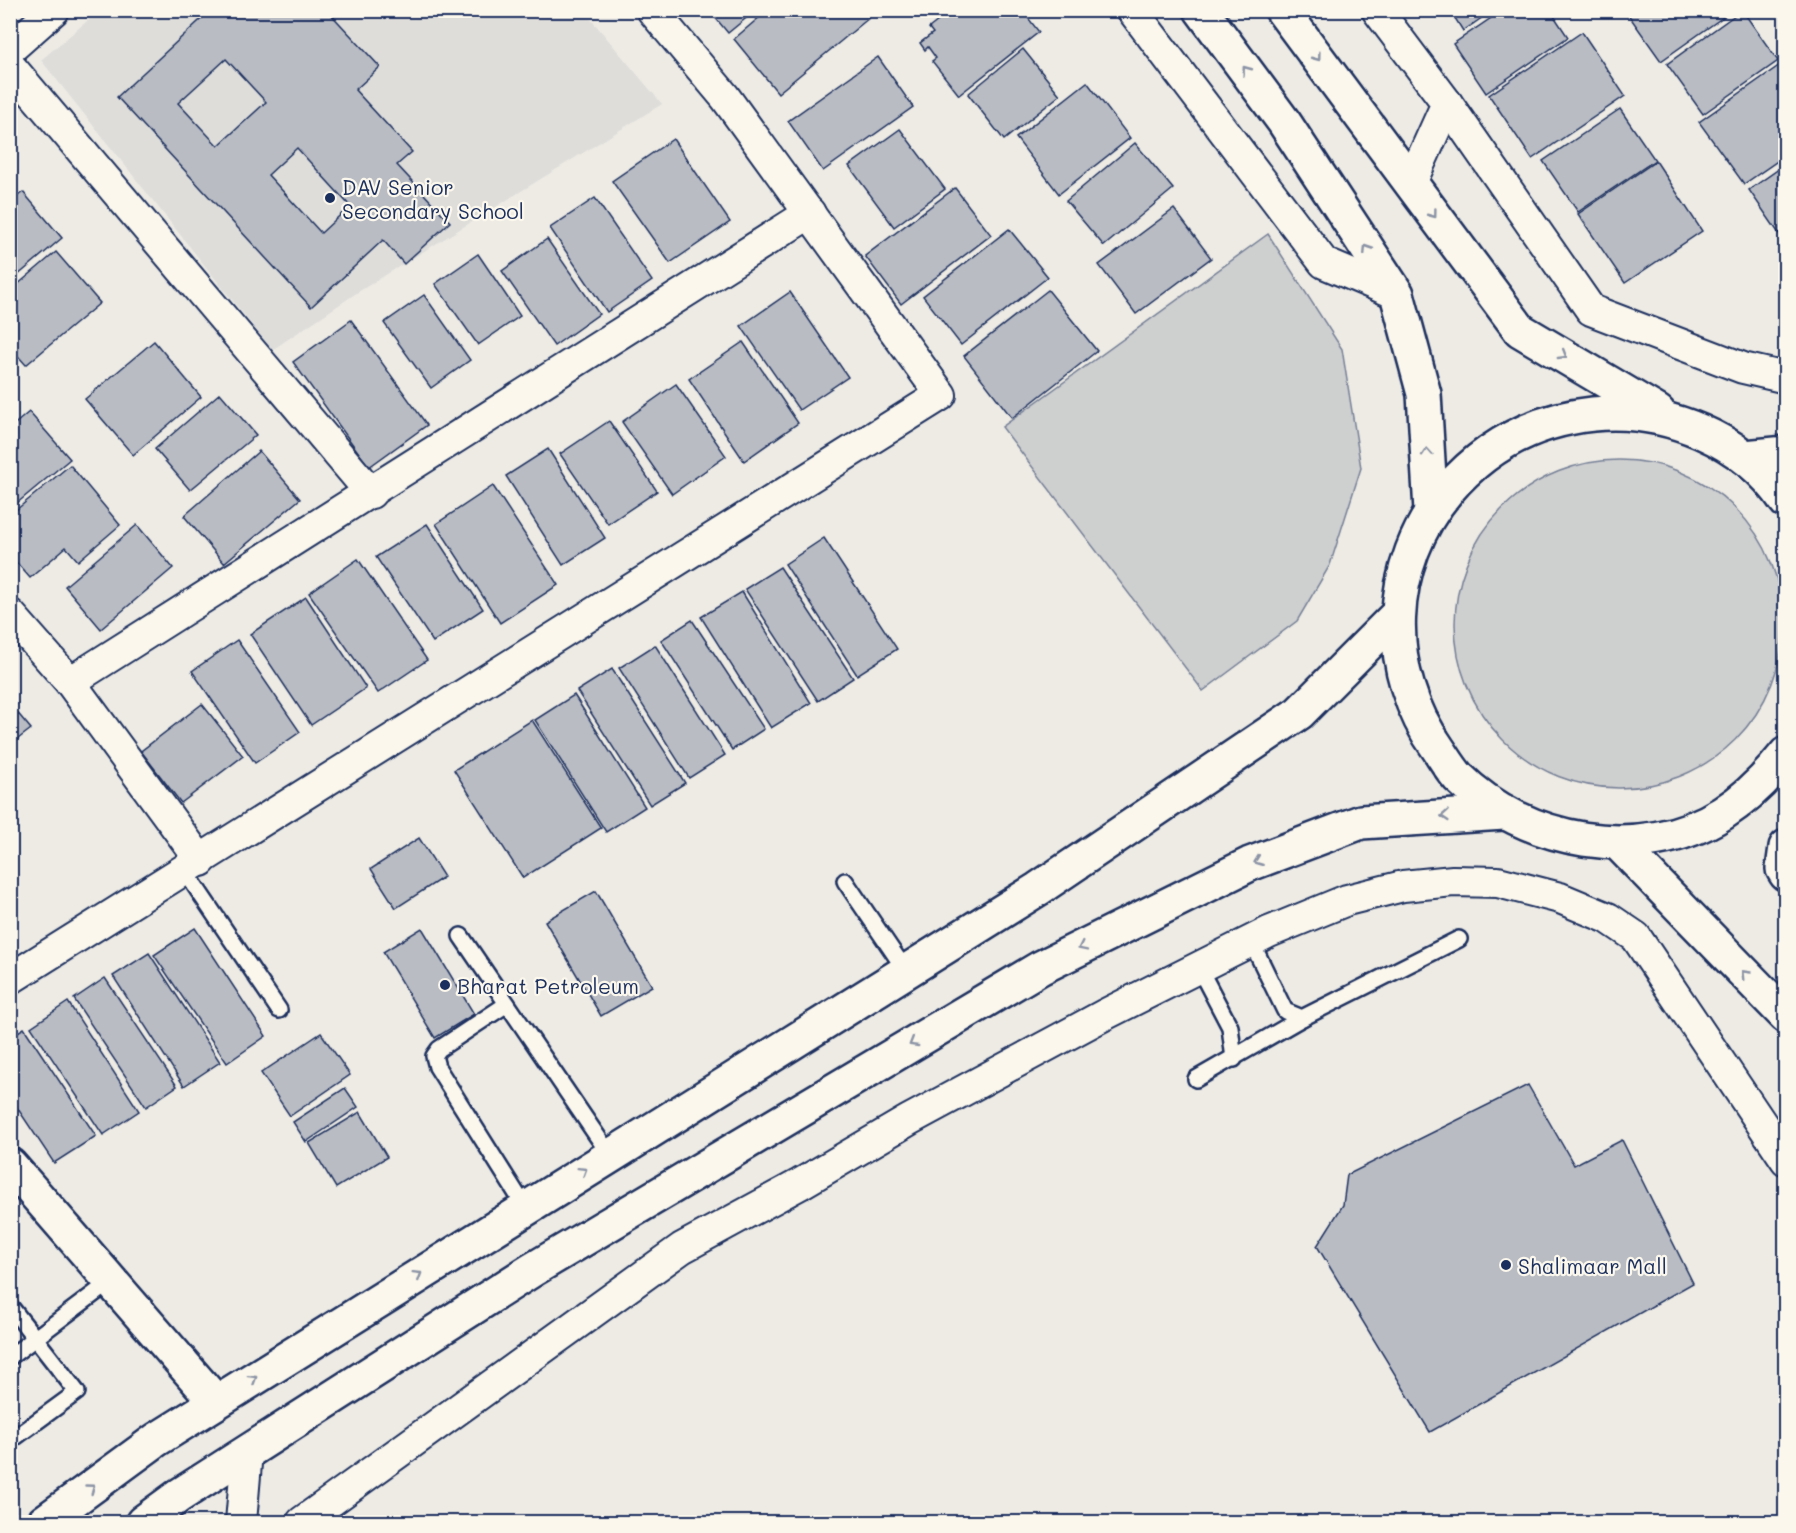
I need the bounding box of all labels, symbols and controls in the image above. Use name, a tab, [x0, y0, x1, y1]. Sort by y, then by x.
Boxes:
one-way arrow	[1309, 51, 1320, 62]
one-way arrow	[1242, 66, 1253, 77]
place label: DAV Senior Secondary School	[342, 173, 524, 224]
marker: DAV Senior Secondary School	[323, 191, 337, 205]
one-way arrow	[1426, 207, 1437, 218]
one-way arrow	[1363, 245, 1374, 256]
one-way arrow	[1557, 348, 1567, 360]
one-way arrow	[1421, 448, 1434, 457]
one-way arrow	[1441, 810, 1450, 823]
one-way arrow	[1253, 854, 1263, 867]
one-way arrow	[1078, 939, 1089, 951]
one-way arrow	[1741, 970, 1752, 980]
place label: Bharat Petroleum	[457, 972, 639, 999]
marker: Bharat Petroleum	[438, 978, 452, 992]
one-way arrow	[909, 1036, 919, 1048]
one-way arrow	[577, 1167, 587, 1179]
place label: Shalimaar Mall	[1518, 1252, 1667, 1279]
marker: Shalimaar Mall	[1499, 1258, 1513, 1272]
one-way arrow	[412, 1270, 422, 1282]
one-way arrow	[247, 1374, 257, 1386]
one-way arrow	[85, 1484, 96, 1495]

